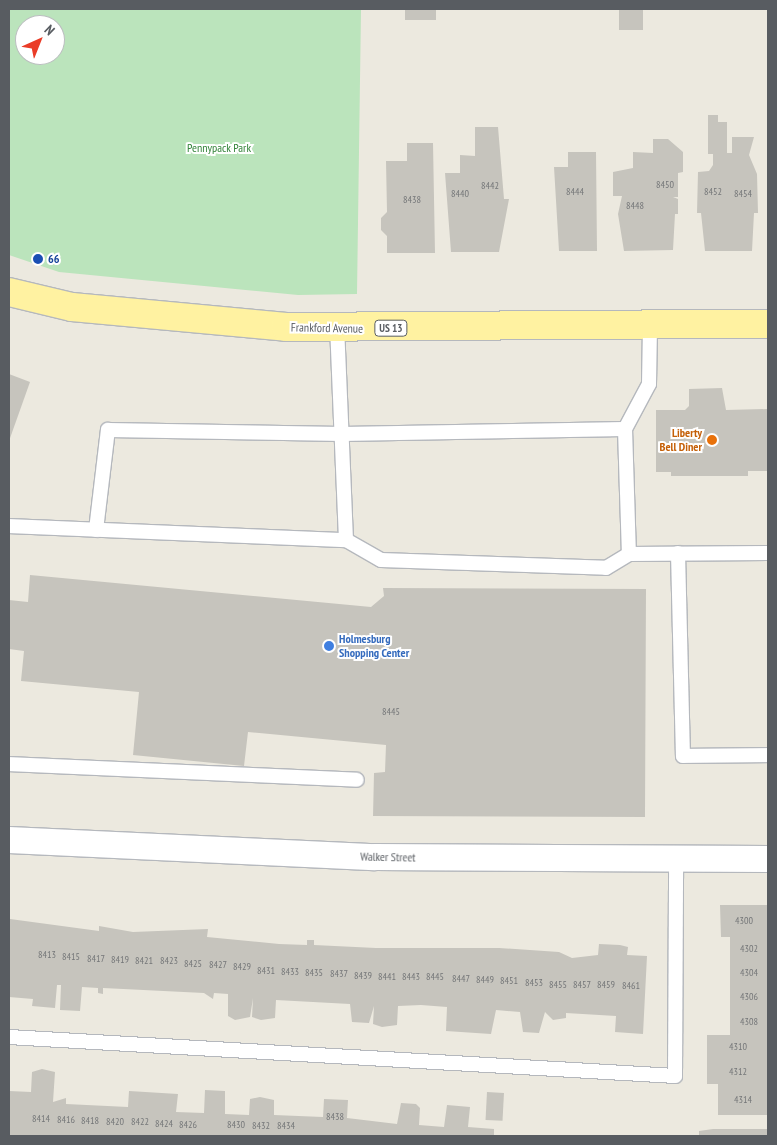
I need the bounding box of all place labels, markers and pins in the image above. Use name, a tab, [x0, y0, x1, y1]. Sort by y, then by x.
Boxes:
place label: 66	[48, 252, 59, 266]
marker: 66	[32, 253, 44, 265]
place label: Liberty Bell Diner	[660, 426, 702, 454]
marker: Liberty Bell Diner	[706, 434, 718, 446]
place label: Holmesburg Shopping Center	[339, 632, 409, 660]
marker: Holmesburg Shopping Center	[323, 640, 335, 652]

